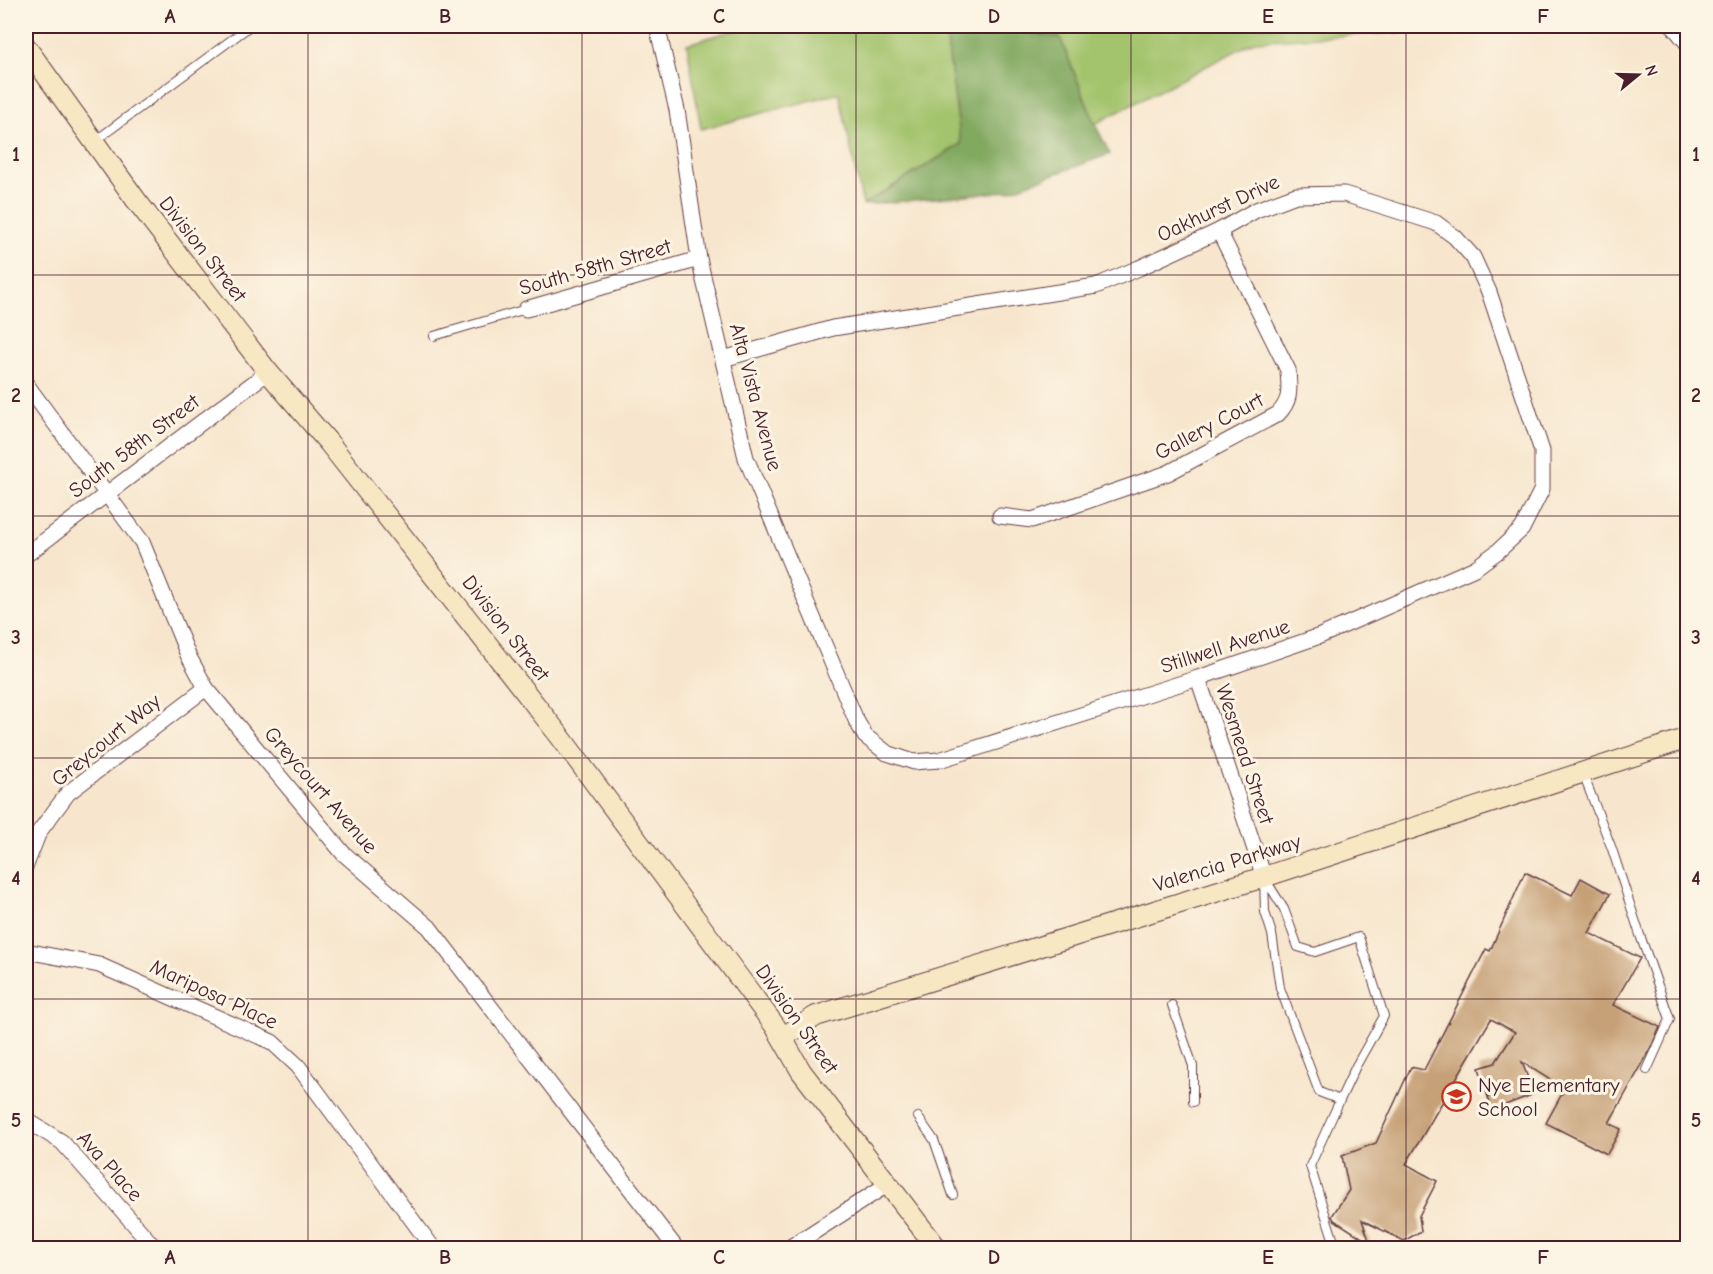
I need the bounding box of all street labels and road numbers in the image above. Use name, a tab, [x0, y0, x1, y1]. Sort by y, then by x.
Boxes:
street label: Oakhurst Drive	[1153, 169, 1283, 247]
street label: Division Street	[154, 191, 252, 307]
street label: South 58th Street	[516, 234, 675, 300]
street label: Alta Vista Avenue	[725, 320, 787, 474]
street label: Gallery Court	[1151, 387, 1268, 465]
street label: South 58th Street	[64, 389, 205, 503]
street label: Division Street	[457, 570, 555, 686]
street label: Stillwell Avenue	[1157, 614, 1293, 678]
street label: Wesmead Street	[1211, 681, 1279, 828]
street label: Greycourt Way	[47, 688, 166, 791]
street label: Greycourt Avenue	[260, 722, 382, 858]
street label: Valencia Parkway	[1150, 829, 1304, 897]
street label: Mariposa Place	[146, 954, 282, 1034]
street label: Division Street	[751, 960, 844, 1079]
street label: Ava Place	[72, 1126, 148, 1206]

